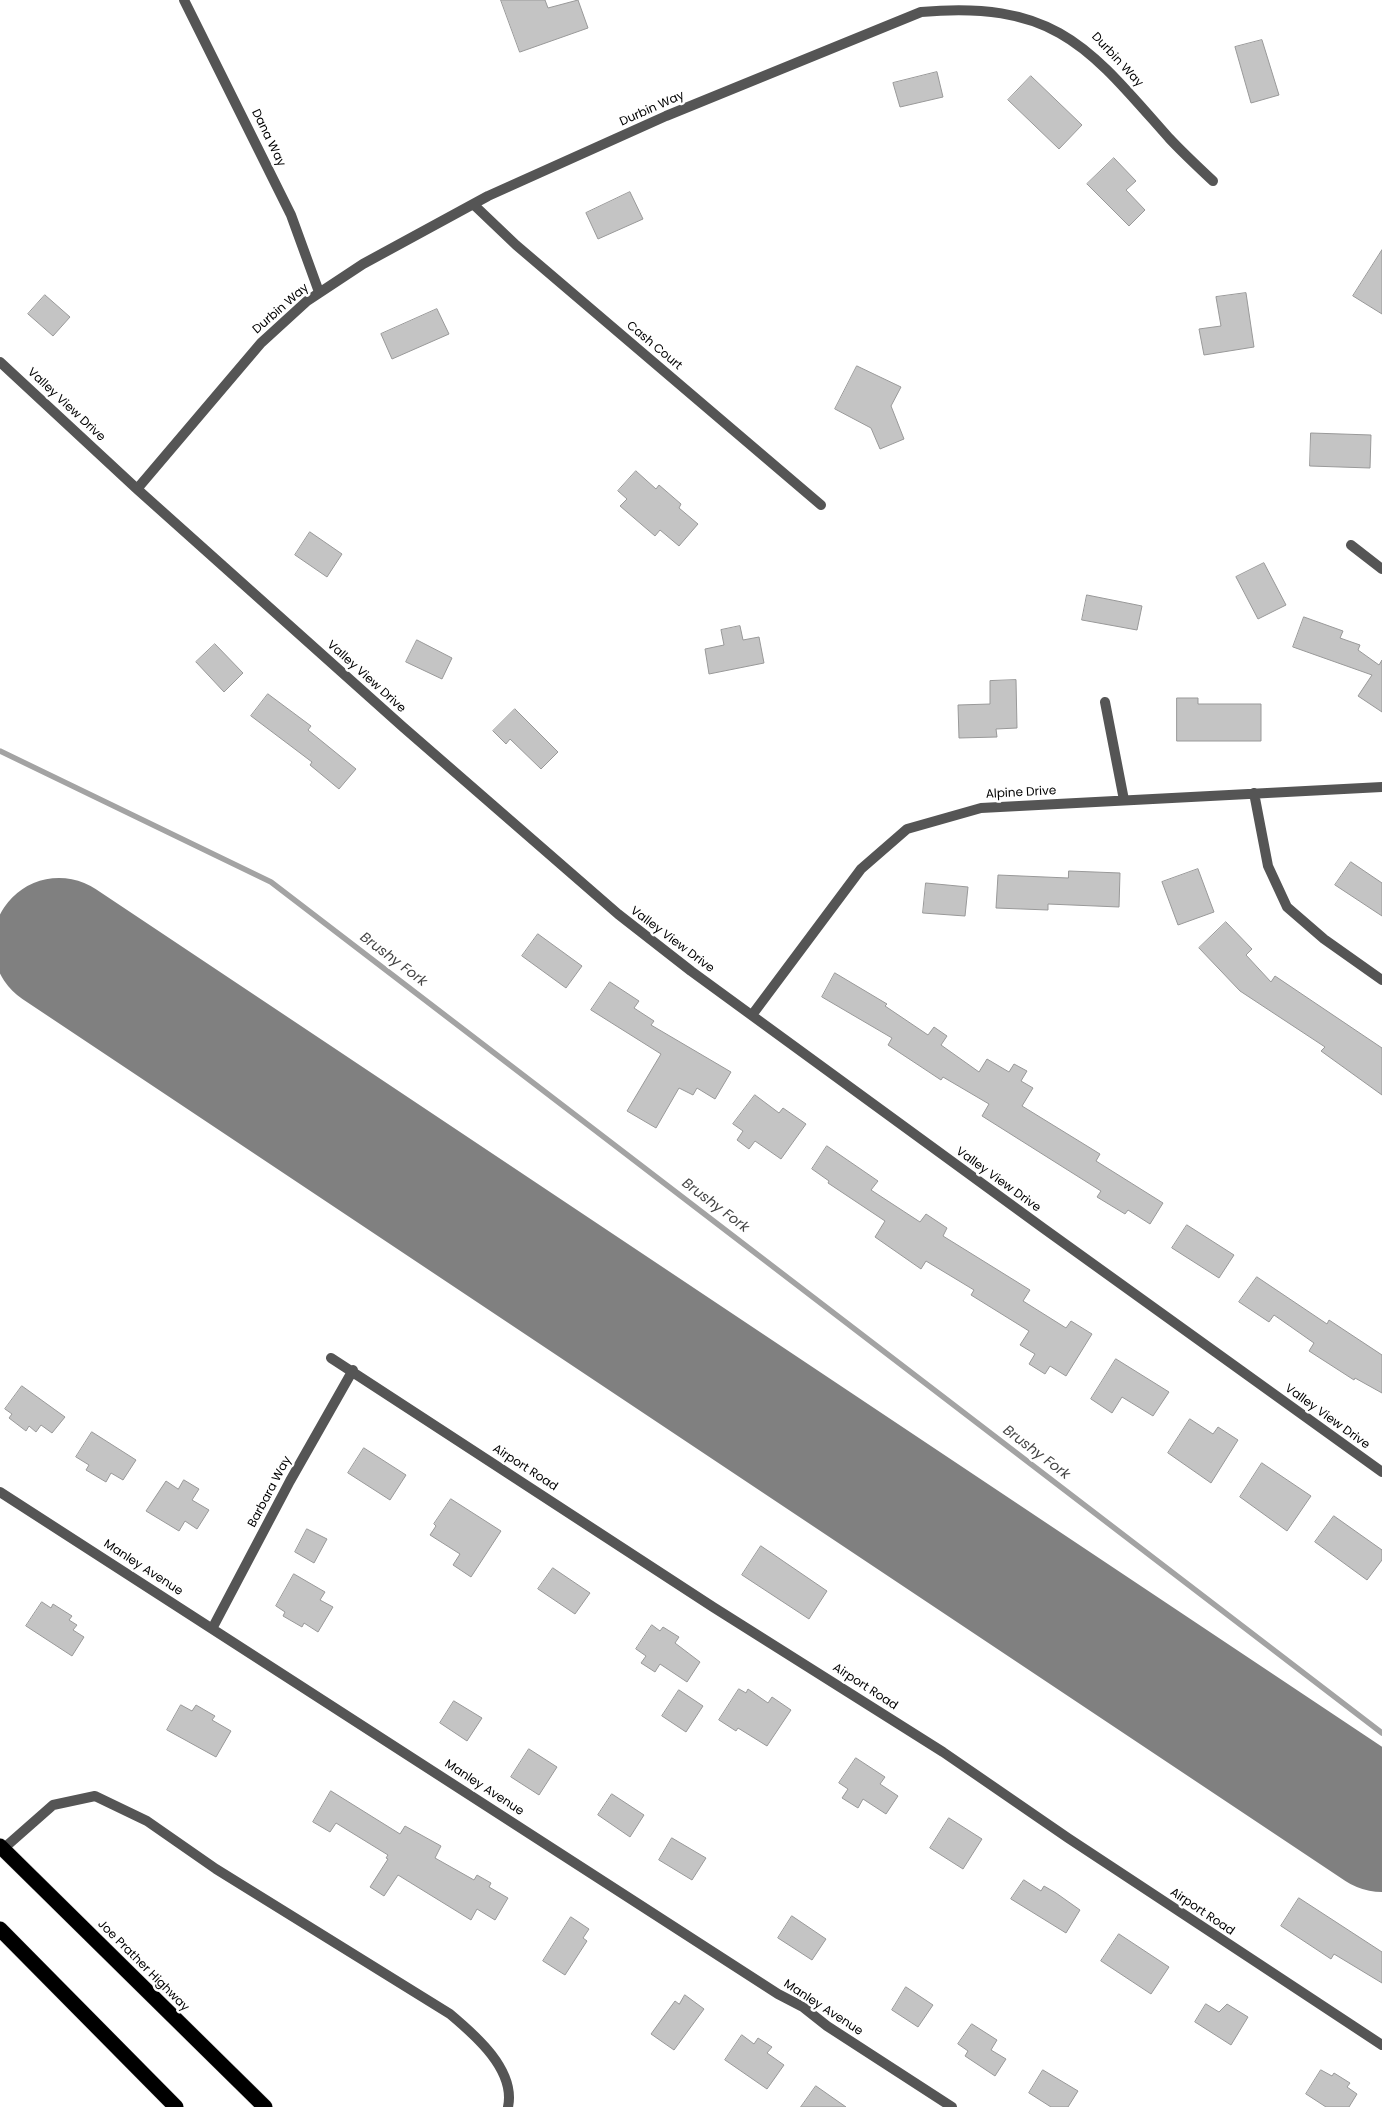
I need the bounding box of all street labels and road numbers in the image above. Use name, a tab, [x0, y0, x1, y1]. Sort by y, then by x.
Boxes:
street label: Durbin Way	[1088, 30, 1146, 90]
street label: Durbin Way	[617, 88, 687, 130]
street label: Dana Way	[248, 107, 288, 169]
street label: Durbin Way	[250, 281, 312, 337]
street label: Cash Court	[623, 319, 685, 373]
street label: Valley View Drive	[24, 365, 108, 445]
street label: Valley View Drive	[324, 638, 408, 716]
street label: Alpine Drive	[985, 784, 1057, 802]
street label: Valley View Drive	[627, 904, 717, 976]
street label: Valley View Drive	[953, 1144, 1043, 1216]
street label: Valley View Drive	[1282, 1381, 1372, 1453]
street label: Airport Road	[490, 1442, 560, 1494]
street label: Barbara Way	[245, 1454, 295, 1530]
street label: Manley Avenue	[101, 1537, 185, 1599]
street label: Airport Road	[830, 1661, 900, 1713]
street label: Manley Avenue	[442, 1757, 526, 1819]
street label: Airport Road	[1167, 1885, 1237, 1939]
street label: Joe Prather Highway	[94, 1917, 192, 2015]
street label: Manley Avenue	[781, 1977, 865, 2039]

